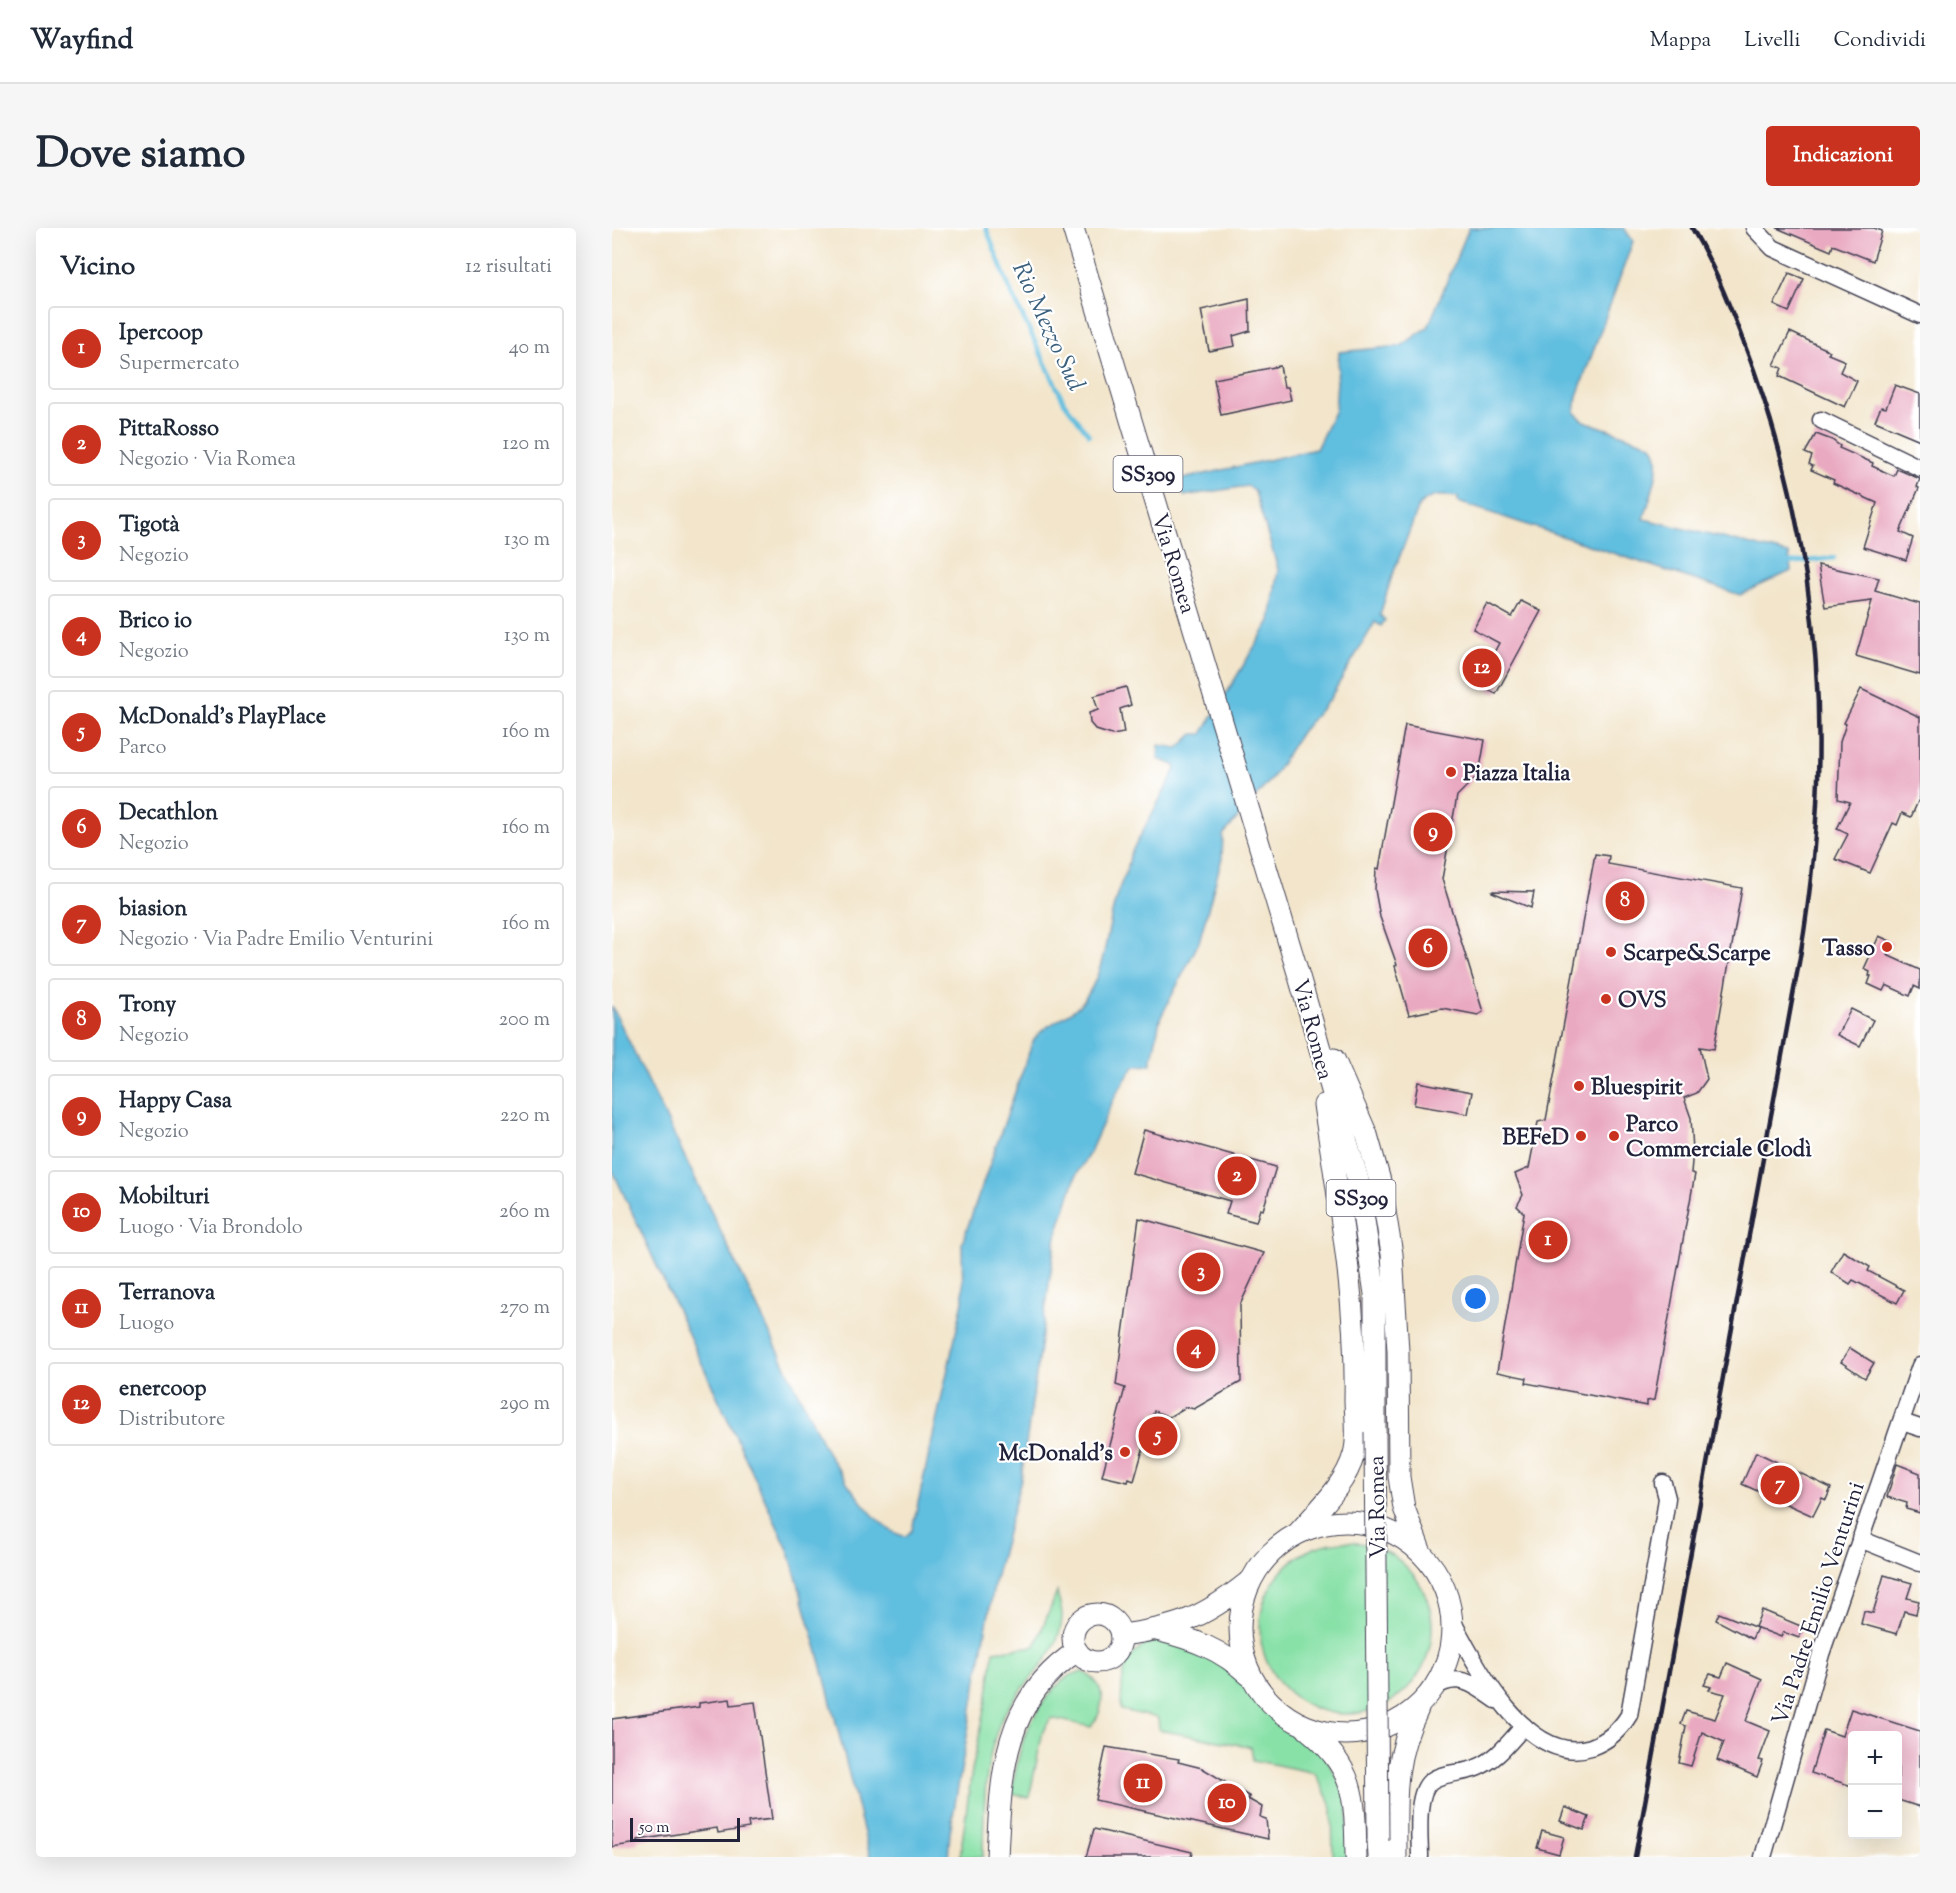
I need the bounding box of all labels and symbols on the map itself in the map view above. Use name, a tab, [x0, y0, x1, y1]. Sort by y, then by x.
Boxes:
water label: Rio Mezzo Sud	[1002, 257, 1092, 397]
road number: SS309	[1114, 456, 1182, 492]
street label: Via Romea	[1142, 510, 1203, 618]
pin: 12	[1462, 646, 1502, 690]
place label: Piazza Italia	[1463, 759, 1571, 791]
marker: Piazza Italia	[1444, 765, 1458, 779]
pin: 9	[1414, 810, 1452, 854]
pin: 8	[1606, 878, 1644, 924]
pin: 6	[1408, 926, 1448, 970]
place label: Tasso	[1822, 934, 1875, 966]
place label: Scarpe&Scarpe	[1623, 939, 1771, 971]
marker: Tasso	[1880, 940, 1894, 954]
marker: Scarpe&Scarpe	[1604, 945, 1618, 959]
street label: Via Romea	[1282, 976, 1340, 1084]
place label: OVS	[1618, 986, 1667, 1018]
marker: OVS	[1599, 992, 1613, 1006]
place label: Bluespirit	[1591, 1073, 1683, 1105]
marker: Bluespirit	[1572, 1079, 1586, 1093]
place label: Parco Commerciale Clodì	[1626, 1110, 1813, 1167]
place label: BEFeD	[1502, 1123, 1569, 1155]
marker: BEFeD	[1574, 1129, 1588, 1143]
marker: Parco Commerciale Clodì	[1607, 1129, 1621, 1143]
pin: 2	[1218, 1154, 1256, 1198]
road number: SS309	[1326, 1180, 1395, 1216]
pin: 1	[1528, 1218, 1568, 1262]
pin: 3	[1182, 1250, 1220, 1294]
your location	[1461, 1284, 1490, 1313]
pin: 4	[1176, 1326, 1216, 1372]
pin: 5	[1138, 1414, 1178, 1458]
place label: McDonald's	[999, 1439, 1113, 1471]
marker: McDonald's	[1118, 1445, 1132, 1459]
street label: Via Romea	[1362, 1455, 1396, 1559]
pin: 7	[1760, 1462, 1800, 1508]
street label: Via Padre Emilio Venturini	[1765, 1478, 1874, 1730]
pin: 11	[1124, 1760, 1162, 1806]
pin: 10	[1208, 1780, 1246, 1826]
scale bar	[630, 1815, 740, 1842]

